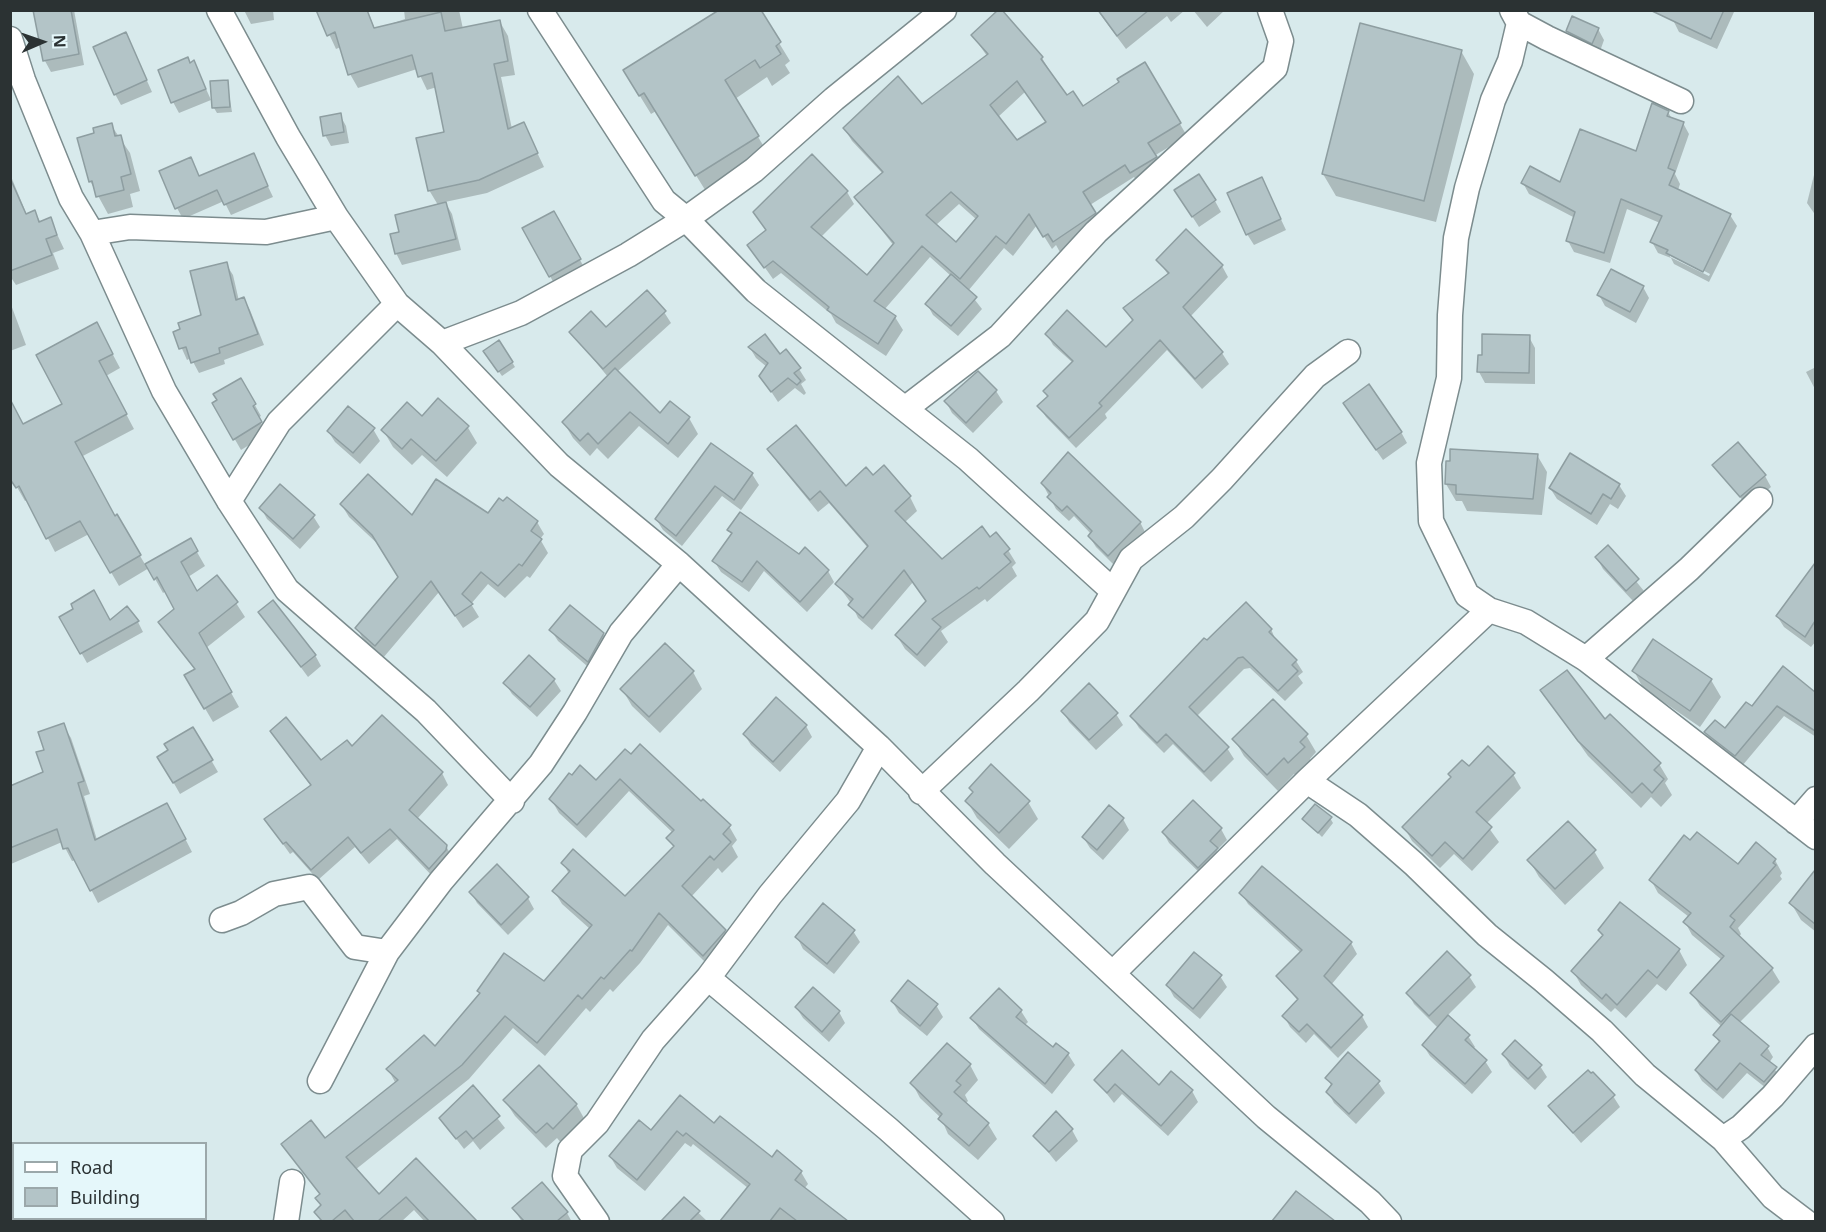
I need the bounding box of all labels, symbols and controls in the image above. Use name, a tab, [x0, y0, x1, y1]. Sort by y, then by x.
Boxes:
north arrow	[12, 12, 72, 72]
text: N	[49, 34, 71, 48]
legend	[12, 1142, 207, 1220]
text: Road	[70, 1155, 113, 1179]
text: Building	[70, 1185, 140, 1209]

